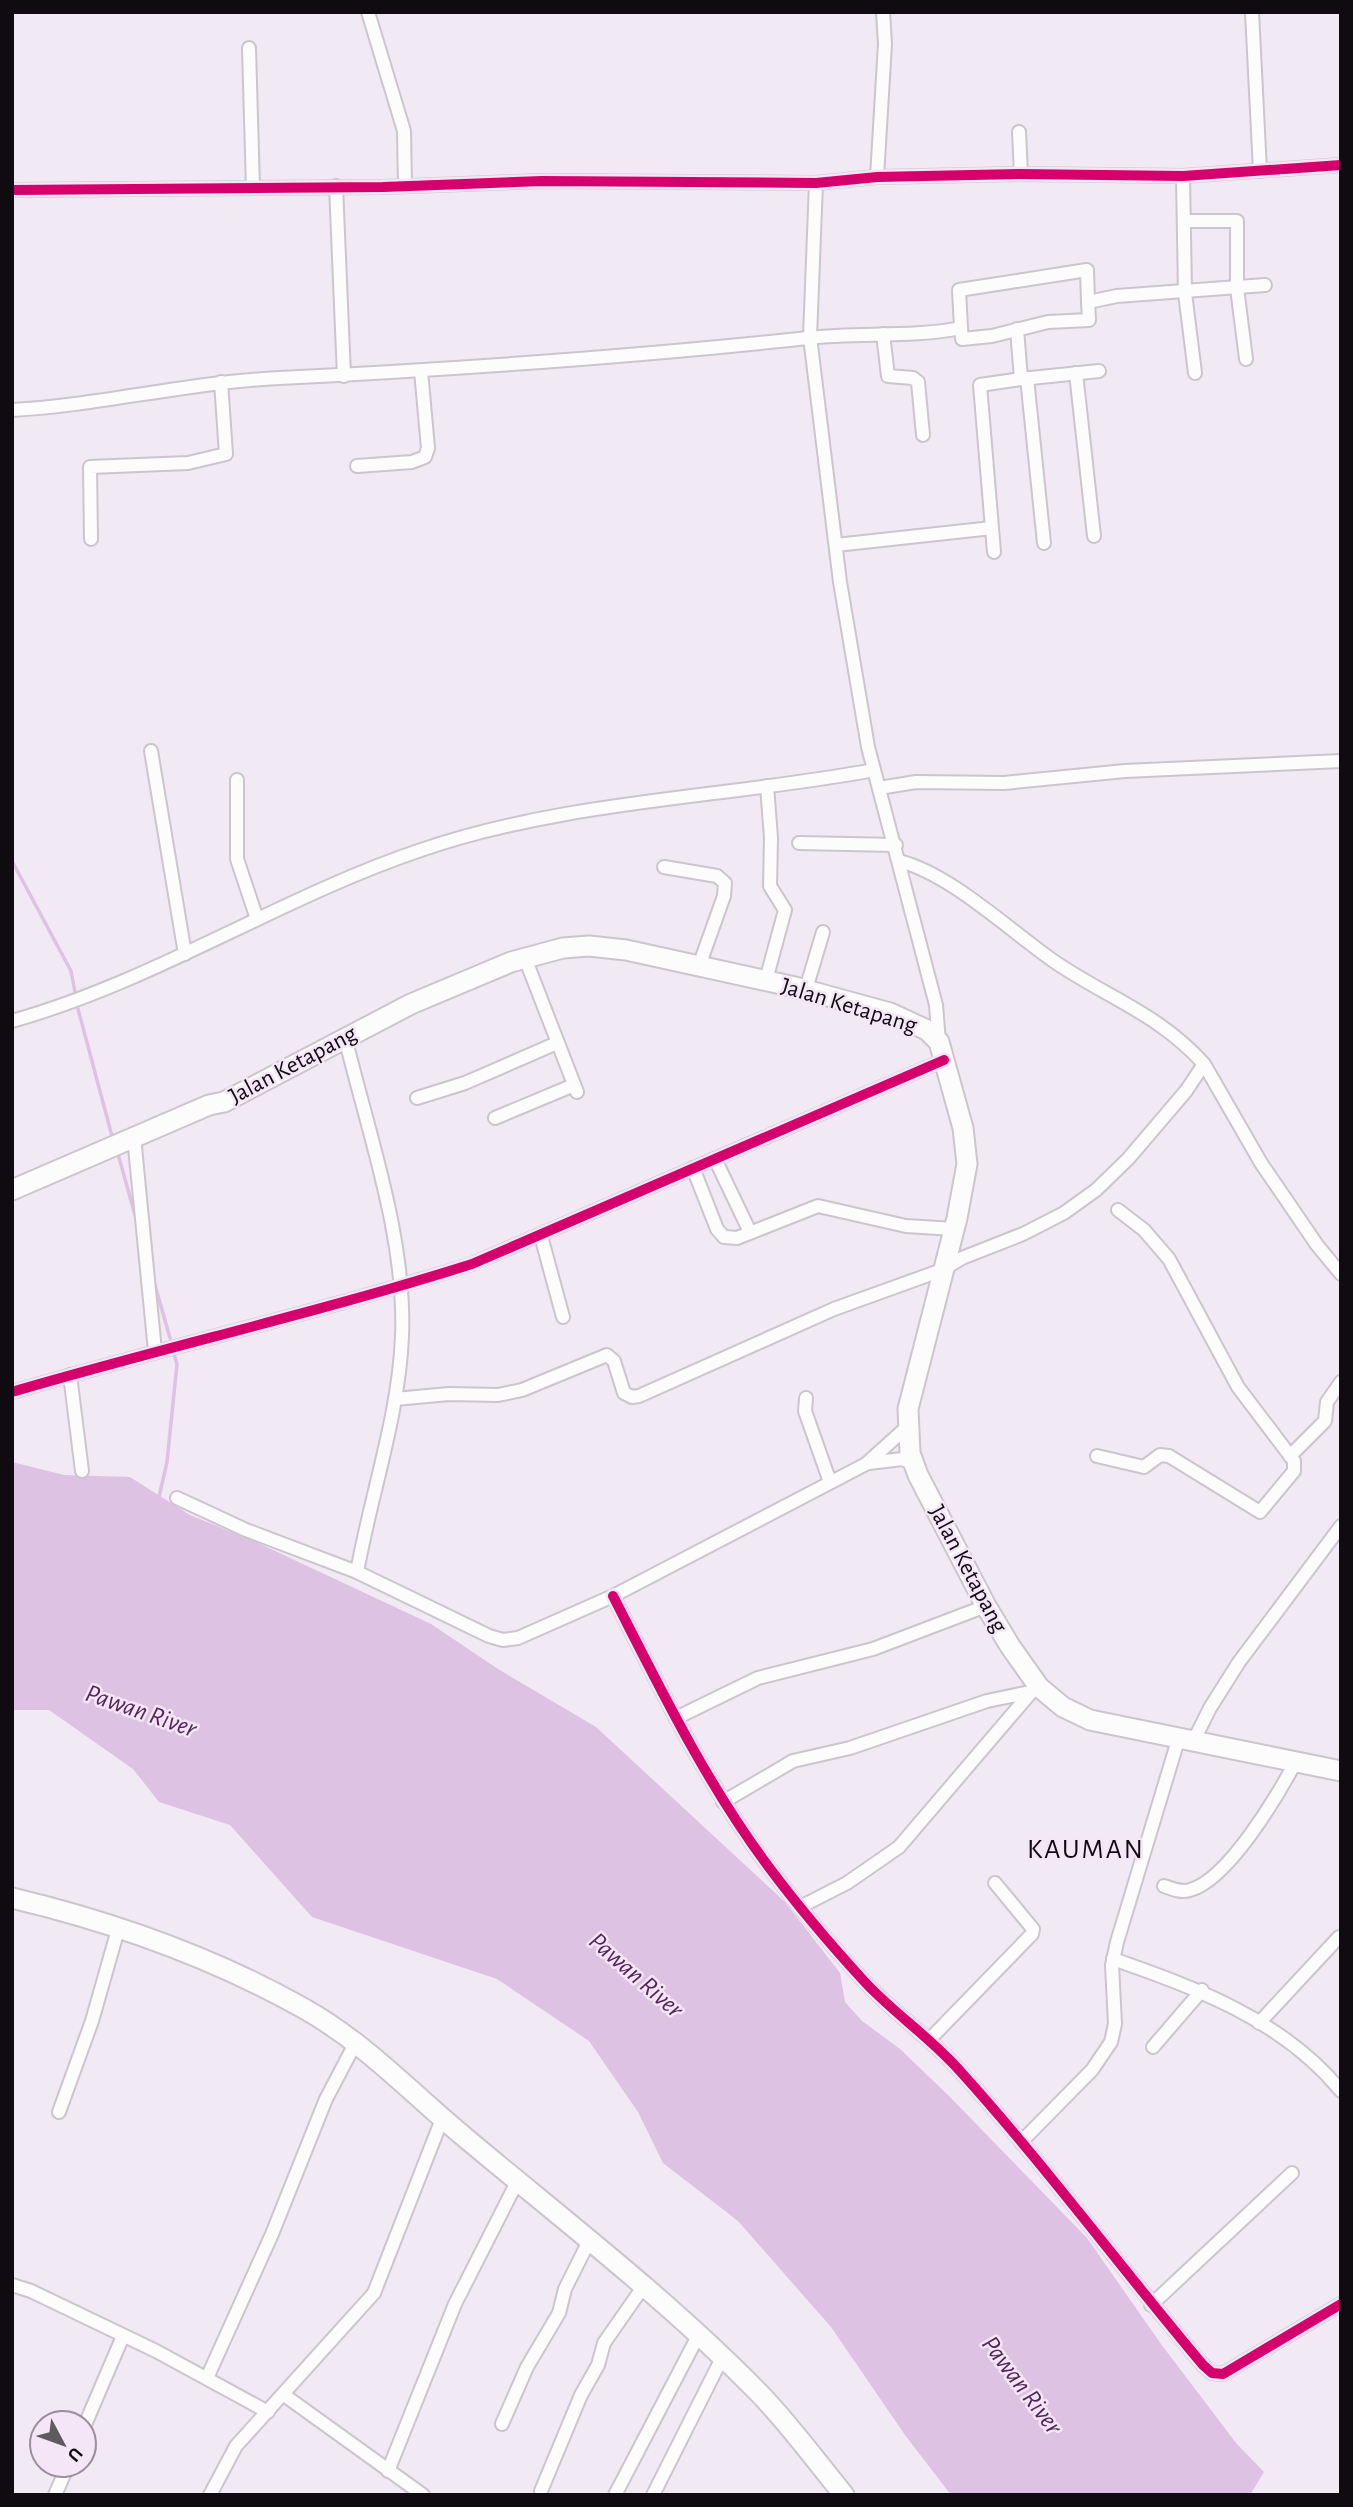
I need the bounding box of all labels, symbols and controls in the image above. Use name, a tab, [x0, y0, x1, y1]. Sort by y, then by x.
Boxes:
street label: Jalan Ketapang	[778, 974, 920, 1038]
street label: Jalan Ketapang	[225, 1021, 361, 1109]
street label: Jalan Ketapang	[924, 1501, 1012, 1637]
water label: Pawan River	[82, 1680, 201, 1743]
district label: KAUMAN	[1027, 1836, 1145, 1864]
water label: Pawan River	[584, 1927, 689, 2024]
water label: Pawan River	[977, 2331, 1068, 2440]
north arrow	[28, 2409, 98, 2479]
text: U	[64, 2443, 86, 2465]

